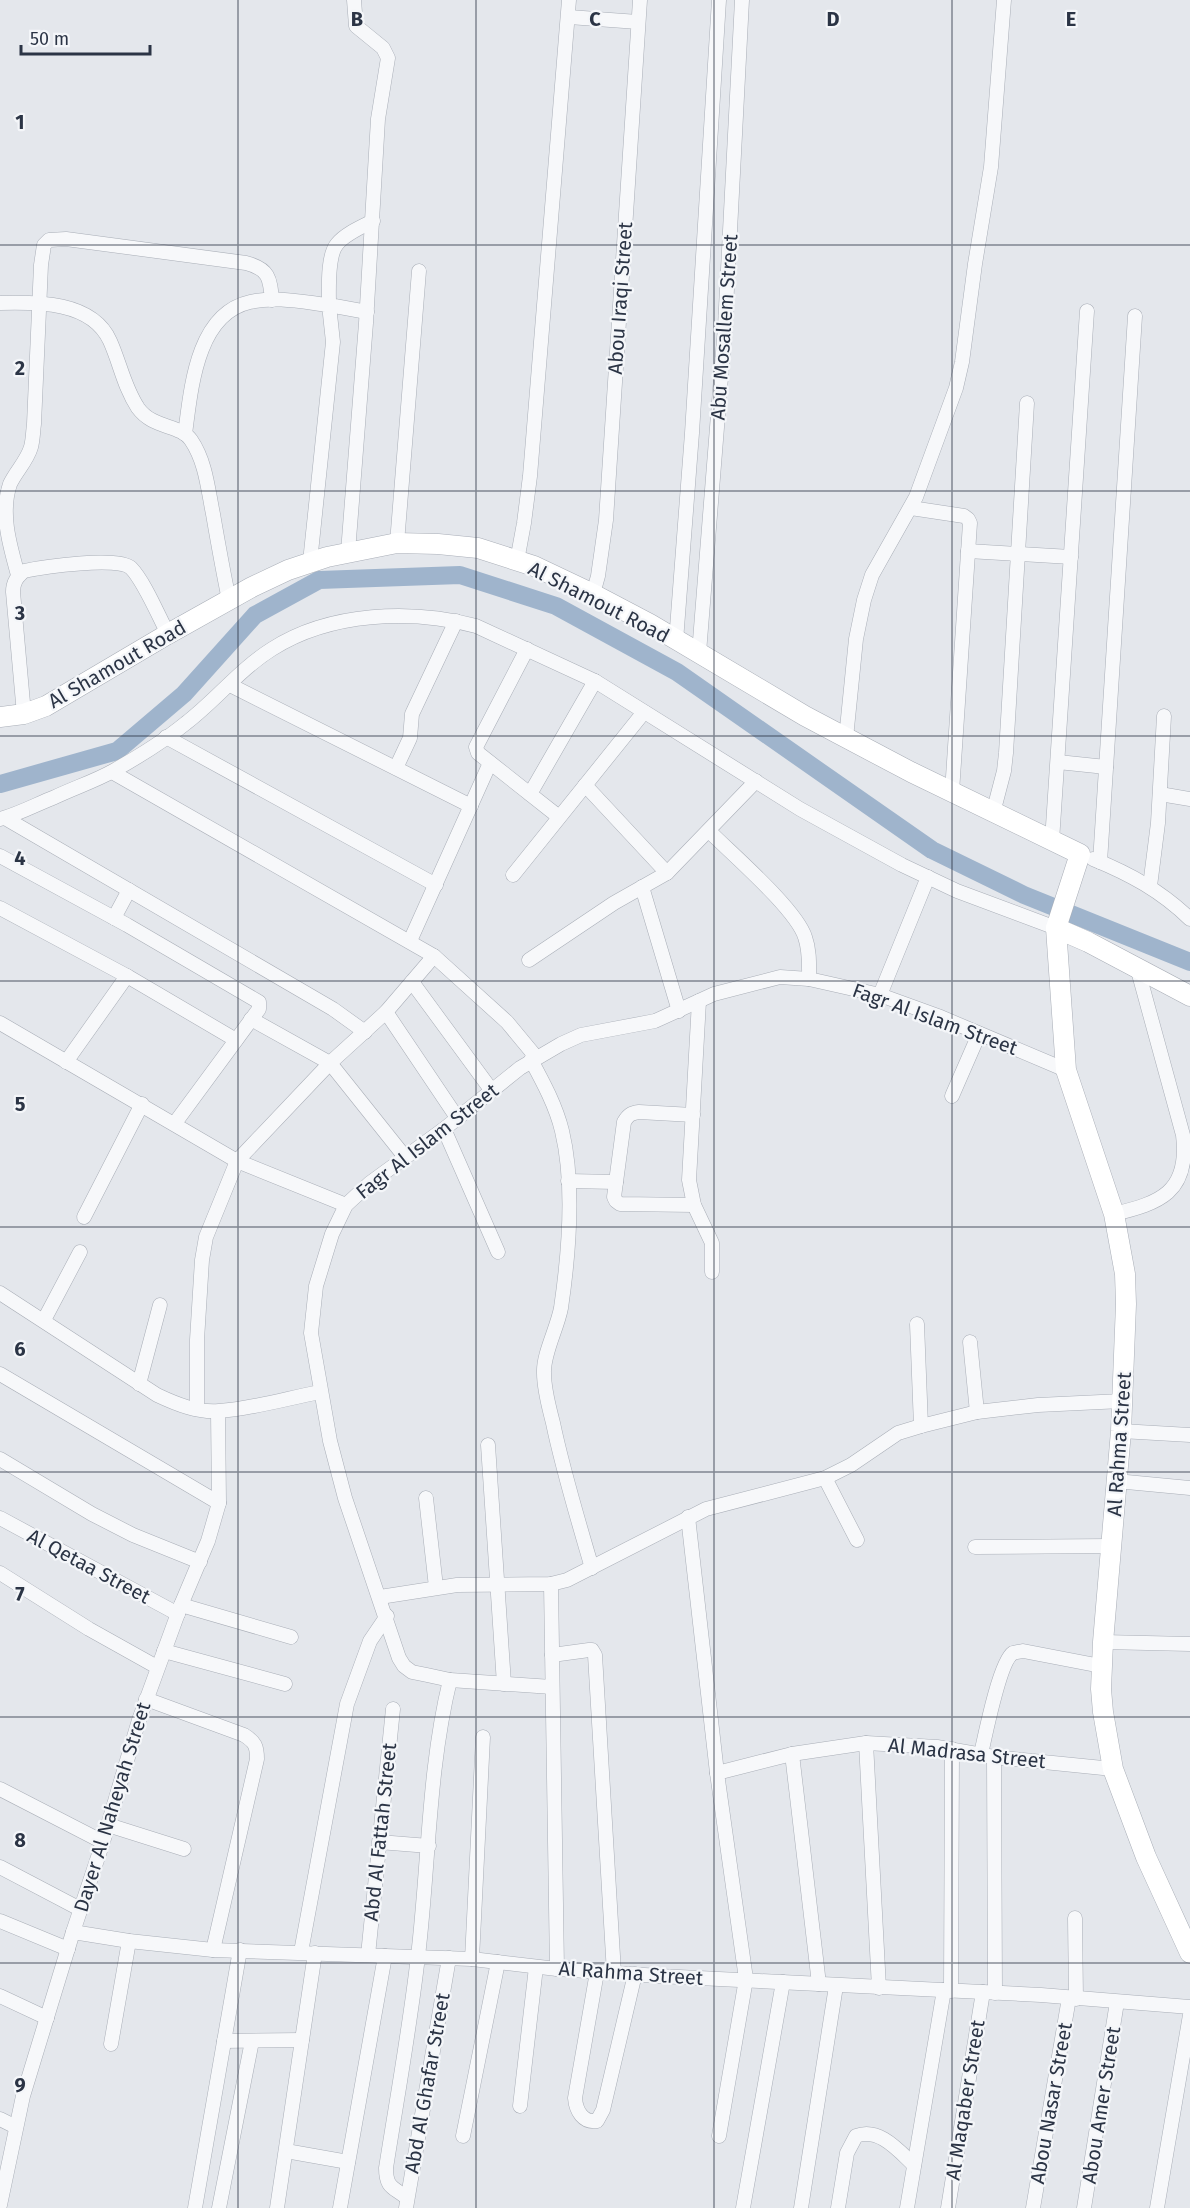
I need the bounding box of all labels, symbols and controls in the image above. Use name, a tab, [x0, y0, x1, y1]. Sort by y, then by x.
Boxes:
text: B	[351, 7, 363, 31]
text: C	[589, 7, 601, 31]
text: D	[826, 7, 840, 31]
text: E	[1066, 7, 1076, 31]
scale bar	[21, 18, 150, 56]
text: 50 m	[30, 28, 69, 50]
text: 1	[15, 110, 25, 134]
street label: Abou Iraqi Street	[603, 220, 637, 375]
street label: Abu Mosallem Street	[706, 232, 743, 421]
text: 2	[15, 356, 25, 380]
street label: Al Shamout Road	[524, 556, 674, 648]
text: 3	[14, 601, 25, 625]
street label: Al Shamout Road	[44, 615, 190, 713]
text: 4	[14, 846, 26, 870]
street label: Fagr Al Islam Street	[849, 978, 1022, 1060]
street label: Fagr Al Islam Street	[351, 1078, 504, 1204]
text: 5	[15, 1092, 26, 1116]
text: 6	[14, 1337, 26, 1361]
street label: Al Rahma Street	[1102, 1370, 1136, 1517]
street label: Al Qetaa Street	[23, 1524, 155, 1609]
text: 7	[15, 1582, 25, 1606]
street label: Dayer Al Naheyah Street	[69, 1698, 156, 1915]
street label: Al Madrasa Street	[887, 1733, 1048, 1773]
street label: Abd Al Fattah Street	[359, 1741, 401, 1922]
text: 8	[14, 1828, 26, 1852]
street label: Al Rahma Street	[558, 1956, 705, 1990]
street label: Abd Al Ghafar Street	[399, 1990, 455, 2175]
street label: Al Maqaber Street	[940, 2017, 990, 2182]
street label: Abou Nasar Street	[1025, 2020, 1077, 2186]
street label: Abou Amer Street	[1077, 2024, 1125, 2185]
text: 9	[14, 2073, 26, 2097]

